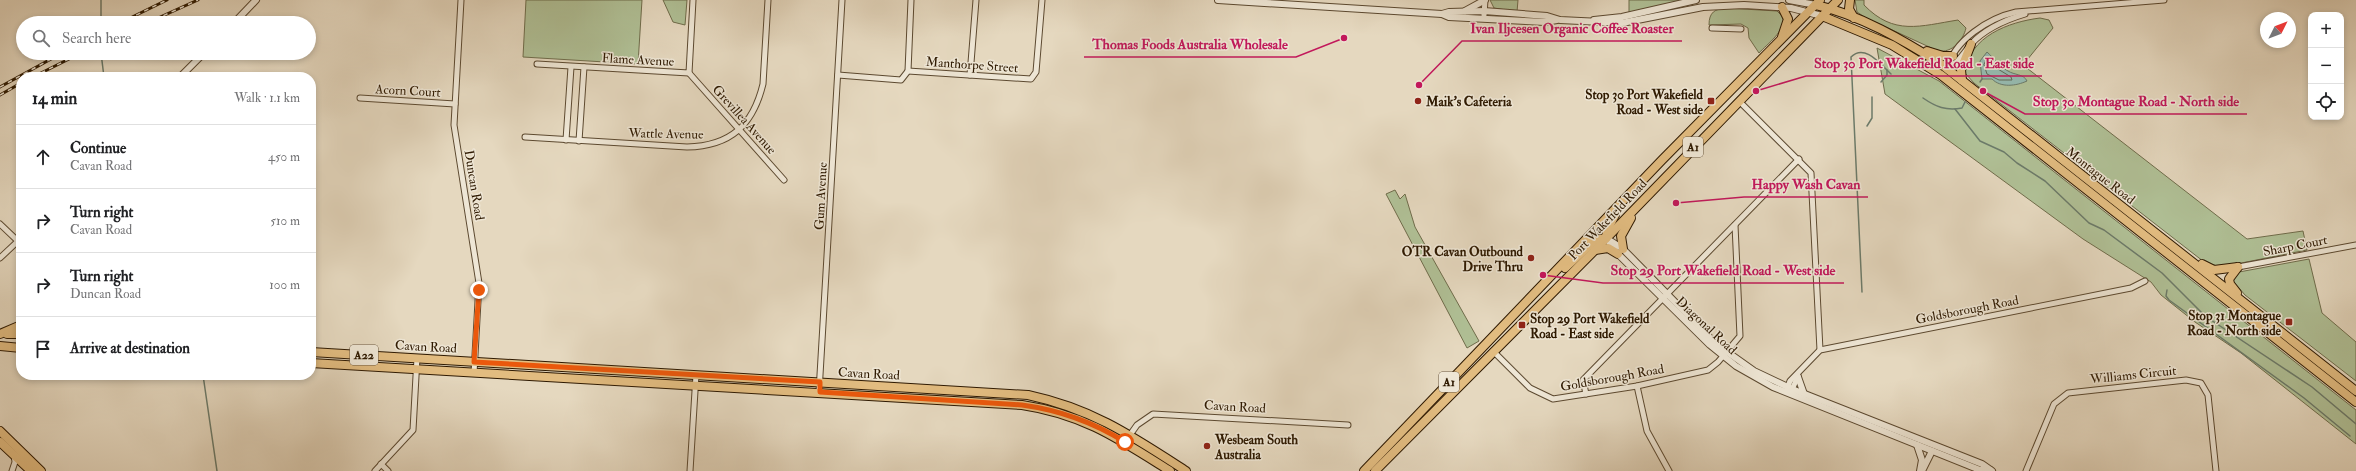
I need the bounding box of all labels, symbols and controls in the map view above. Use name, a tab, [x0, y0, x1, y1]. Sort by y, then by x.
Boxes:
north arrow	[2260, 12, 2296, 48]
map controls	[2308, 12, 2344, 120]
button: +	[2308, 12, 2344, 48]
callout: Ivan Iljcesen Organic Coffee Roaster	[1462, 15, 1682, 41]
search box	[16, 16, 316, 60]
text: Ivan Iljcesen Organic Coffee Roaster	[1470, 20, 1674, 38]
icon: search	[30, 27, 52, 49]
text: Search here	[62, 29, 131, 48]
callout: Thomas Foods Australia Wholesale	[1084, 31, 1296, 57]
text: Thomas Foods Australia Wholesale	[1091, 36, 1288, 53]
button: −	[2308, 48, 2344, 84]
street label: Flame Avenue	[601, 50, 675, 70]
callout: Stop 30 Port Wakefield Road - East side	[1806, 50, 2042, 76]
street label: Manthorpe Street	[925, 54, 1019, 77]
text: Stop 30 Port Wakefield Road - East side	[1814, 55, 2034, 73]
street label: Acorn Court	[374, 81, 441, 101]
street label: Grevillea Avenue	[709, 82, 780, 158]
button: locate	[2308, 84, 2344, 120]
place label: Stop 30 Port Wakefield Road - West side	[1585, 87, 1704, 118]
text: 14 min	[32, 88, 77, 109]
callout: Stop 30 Montague Road - North side	[2025, 88, 2247, 114]
text: Walk · 1.1 km	[234, 90, 300, 106]
text: Stop 30 Montague Road - North side	[2033, 93, 2239, 111]
place label: Maik's Cafeteria	[1425, 94, 1512, 110]
marker: Maik's Cafeteria	[1413, 96, 1423, 106]
marker: Stop 30 Port Wakefield Road - West side	[1706, 96, 1716, 106]
street label: Wattle Avenue	[627, 125, 704, 143]
road number: A1	[1683, 137, 1703, 157]
text: Continue	[70, 139, 126, 158]
street label: Montague Road	[2063, 144, 2139, 208]
icon: ahead	[32, 146, 54, 168]
text: 450 m	[268, 149, 300, 165]
street label: Duncan Road	[461, 149, 488, 222]
text: Cavan Road	[70, 158, 132, 174]
street label: Gum Avenue	[811, 161, 831, 230]
callout: Happy Wash Cavan	[1744, 171, 1868, 197]
street label: Port Wakefield Road	[1565, 175, 1651, 264]
text: Happy Wash Cavan	[1752, 176, 1861, 194]
text: Turn right	[70, 203, 133, 222]
icon: right	[32, 210, 54, 232]
text: 510 m	[270, 213, 300, 229]
text: Cavan Road	[70, 222, 132, 238]
street label: Sharp Court	[2262, 232, 2329, 261]
place label: OTR Cavan Outbound Drive Thru	[1402, 244, 1524, 275]
marker: OTR Cavan Outbound Drive Thru	[1526, 253, 1536, 263]
callout: Stop 29 Port Wakefield Road - West side	[1603, 257, 1844, 283]
text: Stop 29 Port Wakefield Road - West side	[1611, 262, 1836, 280]
text: Turn right	[70, 267, 133, 286]
icon: right	[32, 274, 54, 296]
text: 100 m	[269, 277, 300, 293]
route end	[470, 281, 488, 299]
text: Duncan Road	[70, 286, 141, 302]
street label: Goldsborough Road	[1914, 292, 2021, 328]
street label: Diagonal Road	[1673, 294, 1740, 358]
place label: Stop 31 Montague Road - North side	[2187, 308, 2282, 339]
place label: Stop 29 Port Wakefield Road - East side	[1530, 311, 1650, 342]
marker: Stop 31 Montague Road - North side	[2284, 317, 2294, 327]
marker: Stop 29 Port Wakefield Road - East side	[1517, 320, 1527, 330]
street label: Cavan Road	[395, 337, 458, 357]
icon: arrive	[32, 338, 54, 360]
text: Arrive at destination	[70, 339, 190, 358]
road number: A22	[350, 345, 378, 365]
street label: Goldsborough Road	[1559, 361, 1666, 395]
street label: Williams Circuit	[2088, 363, 2177, 388]
street label: Cavan Road	[838, 364, 901, 384]
road number: A1	[1439, 372, 1459, 392]
street label: Cavan Road	[1204, 397, 1267, 417]
place label: Wesbeam South Australia	[1214, 432, 1298, 463]
route start	[1116, 433, 1134, 451]
marker: Wesbeam South Australia	[1202, 441, 1212, 451]

